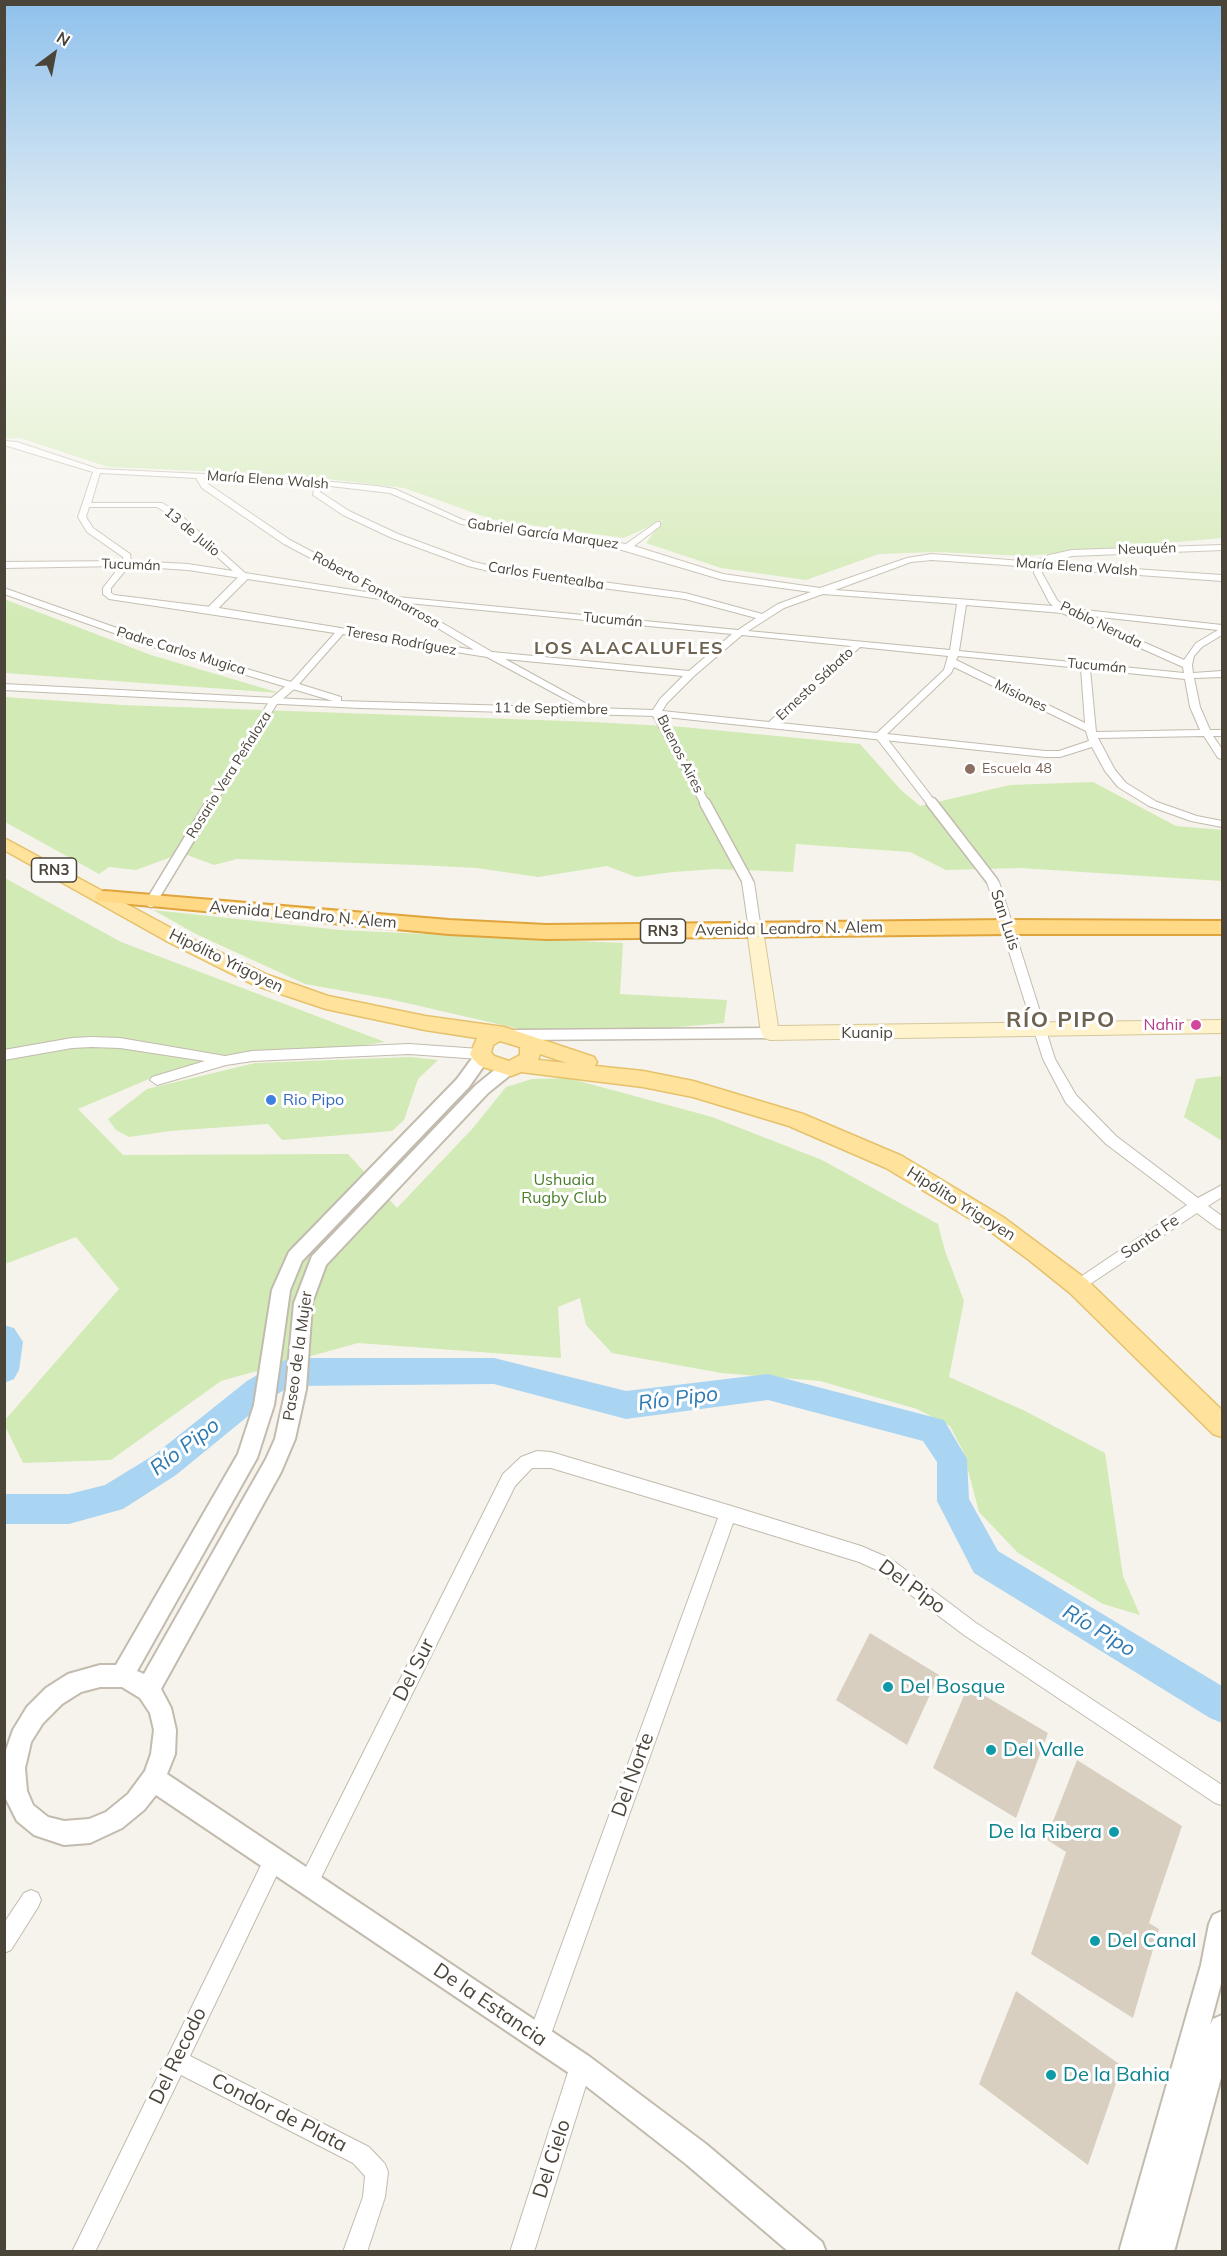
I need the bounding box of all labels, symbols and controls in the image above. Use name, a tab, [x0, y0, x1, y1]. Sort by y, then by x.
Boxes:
north arrow	[24, 24, 84, 84]
text: N	[53, 27, 74, 50]
street label: María Elena Walsh	[207, 467, 329, 493]
street label: 13 de Julio	[161, 504, 223, 560]
street label: Gabriel García Marquez	[466, 515, 620, 553]
street label: Neuquén	[1117, 540, 1177, 558]
street label: Roberto Fontanarrosa	[310, 548, 442, 632]
street label: María Elena Walsh	[1016, 554, 1138, 580]
street label: Tucumán	[101, 556, 161, 574]
street label: Carlos Fuentealba	[487, 559, 605, 593]
street label: Pablo Neruda	[1058, 598, 1144, 652]
street label: Tucumán	[583, 609, 643, 631]
street label: Padre Carlos Mugica	[115, 623, 247, 679]
street label: Teresa Rodríguez	[344, 623, 458, 659]
district label: LOS ALACALUFLES	[534, 638, 724, 660]
street label: Ernesto Sábato	[773, 644, 857, 724]
street label: Tucumán	[1067, 655, 1127, 677]
street label: Misiones	[992, 676, 1050, 716]
street label: 11 de Septiembre	[494, 700, 608, 718]
street label: Rosario Vera Peñaloza	[183, 708, 275, 842]
street label: Buenos Aires	[653, 712, 707, 796]
place label: Escuela 48	[982, 761, 1052, 777]
marker: Escuela 48	[963, 762, 977, 776]
road number: RN3	[32, 858, 76, 882]
street label: San Luis	[986, 887, 1024, 953]
street label: Avenida Leandro N. Alem	[209, 897, 397, 933]
street label: Avenida Leandro N. Alem	[695, 918, 883, 940]
road number: RN3	[640, 919, 686, 943]
street label: Hipólito Yrigoyen	[166, 925, 286, 997]
district label: RÍO PIPO	[1006, 1007, 1116, 1033]
place label: Nahir	[1143, 1015, 1184, 1035]
marker: Nahir	[1189, 1018, 1203, 1032]
street label: Kuanip	[841, 1023, 893, 1043]
place label: Rio Pipo	[283, 1090, 344, 1110]
marker: Rio Pipo	[264, 1093, 278, 1107]
street label: Hipólito Yrigoyen	[903, 1163, 1019, 1245]
park label: Ushuaia Rugby Club	[521, 1170, 607, 1208]
street label: Santa Fe	[1117, 1211, 1183, 1263]
street label: Paseo de la Mujer	[279, 1290, 317, 1422]
water label: Río Pipo	[637, 1382, 719, 1416]
water label: Río Pipo	[145, 1413, 225, 1481]
street label: Del Pipo	[874, 1555, 950, 1619]
water label: Río Pipo	[1058, 1600, 1140, 1662]
street label: Del Sur	[388, 1635, 440, 1705]
place label: Del Bosque	[900, 1675, 1005, 1699]
marker: Del Bosque	[881, 1680, 895, 1694]
street label: Del Norte	[607, 1730, 659, 1820]
place label: Del Valle	[1003, 1738, 1084, 1762]
marker: Del Valle	[984, 1743, 998, 1757]
place label: De la Ribera	[988, 1820, 1102, 1844]
marker: De la Ribera	[1107, 1825, 1121, 1839]
place label: Del Canal	[1107, 1929, 1197, 1953]
marker: Del Canal	[1088, 1934, 1102, 1948]
street label: De la Estancia	[429, 1958, 551, 2052]
street label: Del Recodo	[144, 2004, 212, 2108]
place label: De la Bahia	[1063, 2063, 1170, 2087]
marker: De la Bahia	[1044, 2068, 1058, 2082]
street label: Condor de Plata	[207, 2069, 351, 2157]
street label: Del Cielo	[528, 2117, 576, 2201]

